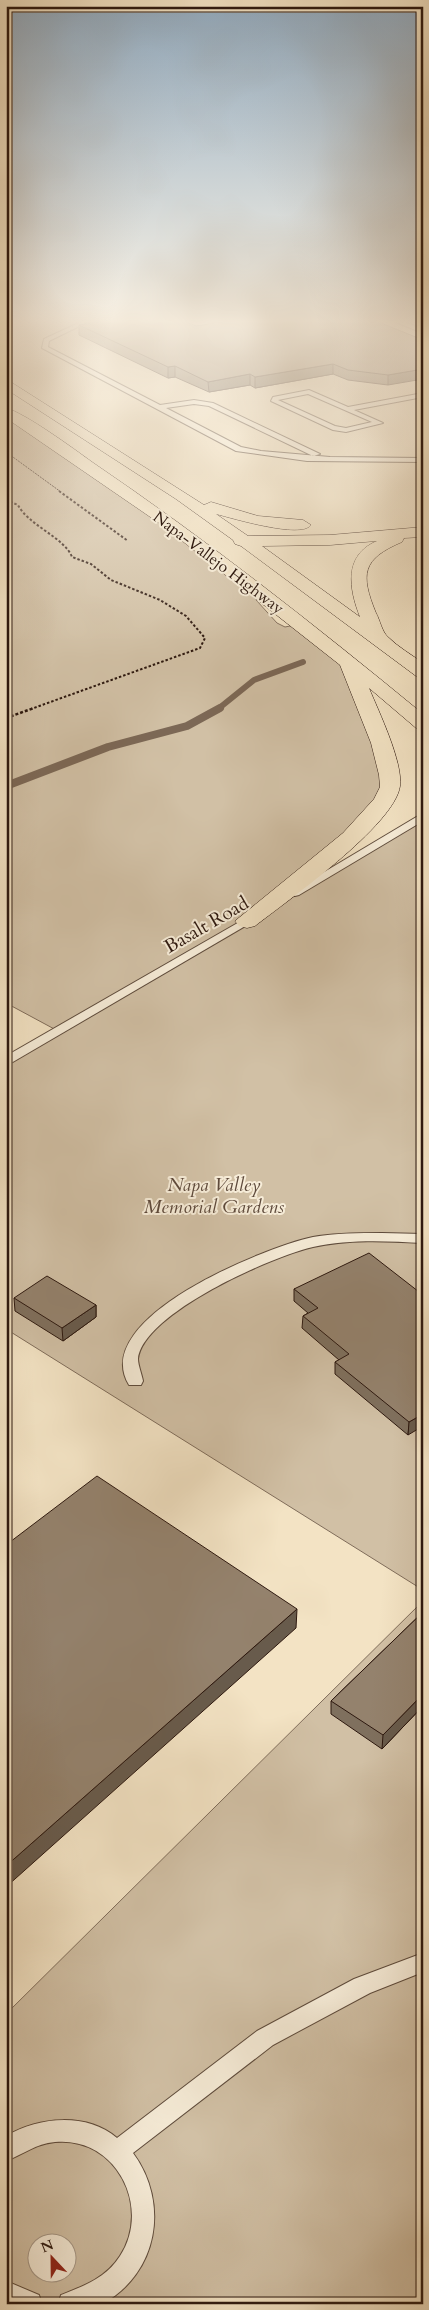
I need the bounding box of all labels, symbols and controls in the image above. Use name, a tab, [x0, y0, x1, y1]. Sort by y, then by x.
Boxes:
street label: Napa-Vallejo Highway	[148, 506, 289, 620]
street label: Basalt Road	[160, 890, 253, 959]
park label: Napa Valley Memorial Gardens	[144, 1172, 285, 1220]
north arrow	[28, 2232, 78, 2282]
text: N	[38, 2235, 57, 2257]

